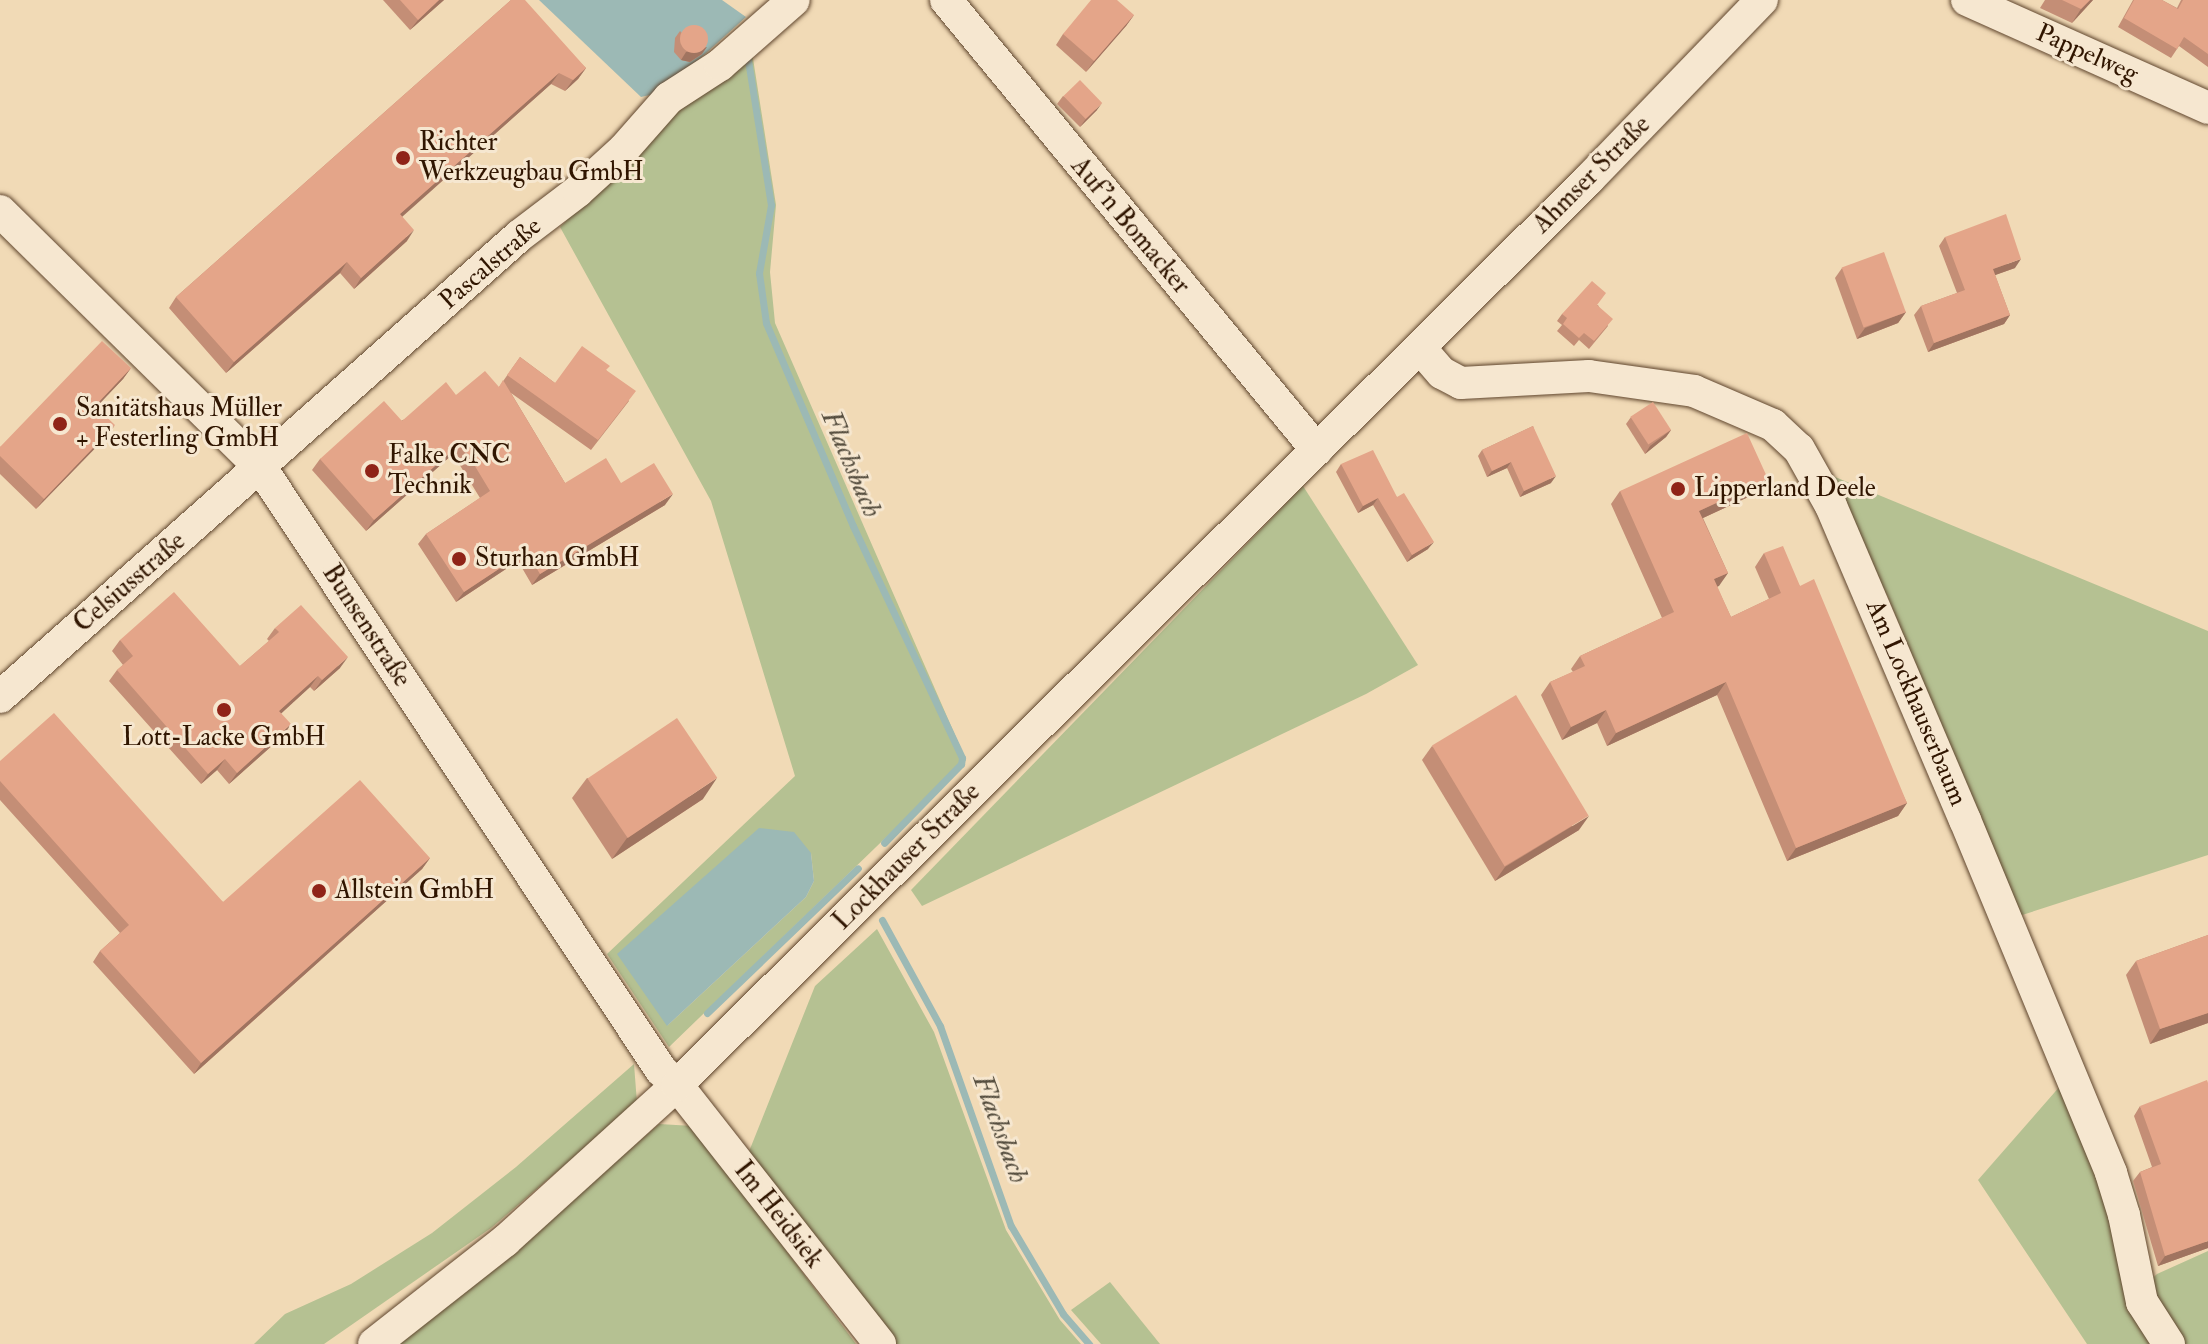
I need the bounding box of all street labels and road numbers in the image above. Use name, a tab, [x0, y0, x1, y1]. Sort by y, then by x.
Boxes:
street label: Pappelweg	[2031, 18, 2143, 90]
street label: Ahmser Straße	[1527, 110, 1657, 240]
street label: Auf'n Bomacker	[1064, 151, 1196, 301]
street label: Pascalstraße	[434, 211, 548, 317]
street label: Celsiusstraße	[68, 526, 192, 640]
street label: Bunsenstraße	[315, 559, 417, 693]
street label: Am Lockhauserbaum	[1859, 595, 1973, 811]
street label: Lockhauser Straße	[827, 777, 987, 937]
street label: Im Heidsiek	[727, 1155, 829, 1275]

